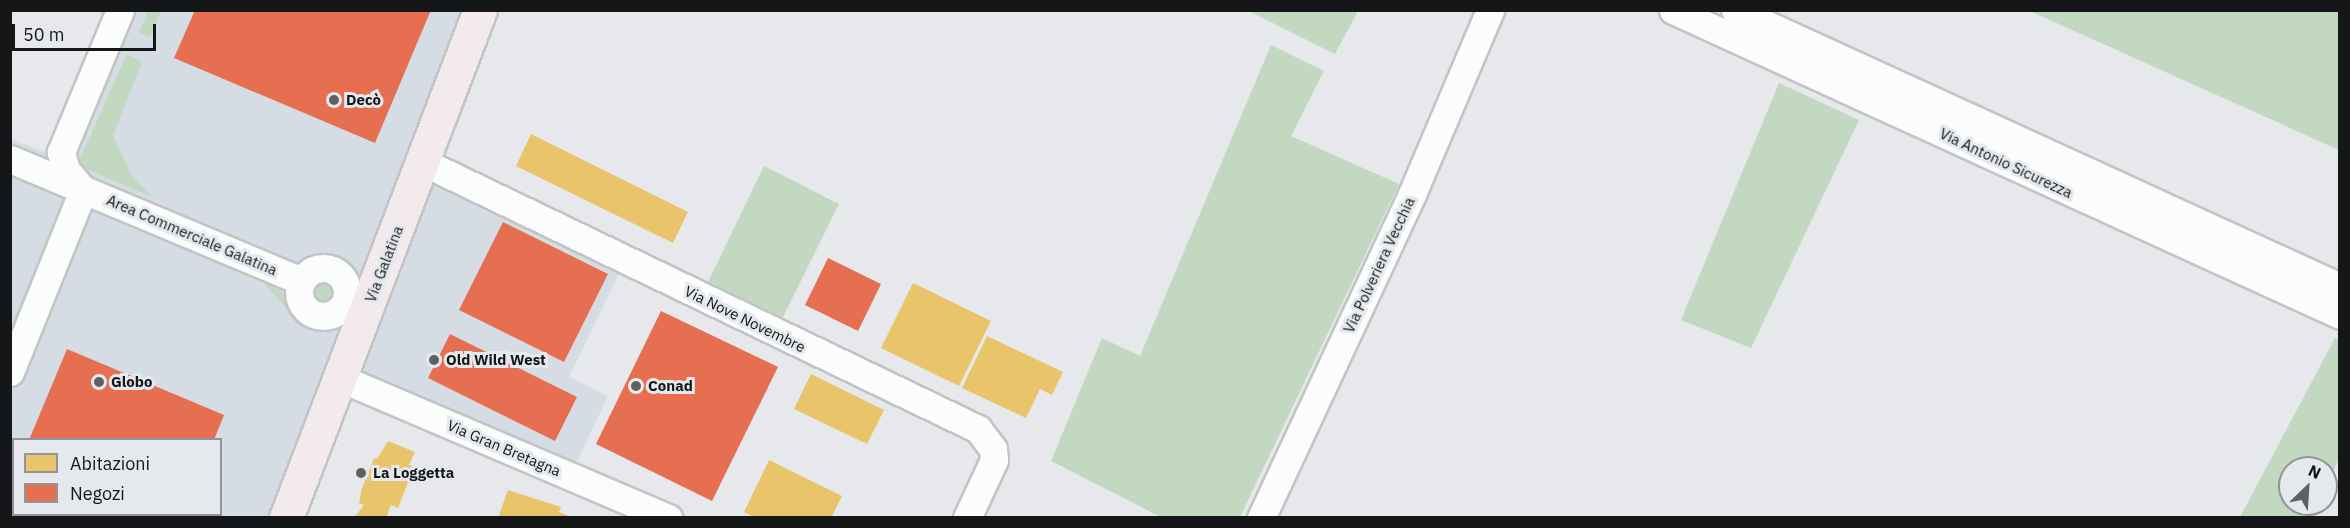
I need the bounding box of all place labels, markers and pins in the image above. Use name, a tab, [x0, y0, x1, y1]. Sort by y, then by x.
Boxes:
place label: Decò	[346, 91, 381, 109]
marker: Decò	[327, 93, 341, 107]
place label: Old Wild West	[446, 351, 546, 369]
marker: Old Wild West	[427, 353, 441, 367]
place label: Globo	[111, 373, 152, 391]
marker: Globo	[92, 375, 106, 389]
place label: Conad	[648, 377, 693, 395]
marker: Conad	[629, 379, 643, 393]
place label: La Loggetta	[373, 464, 454, 482]
marker: La Loggetta	[354, 466, 368, 480]

